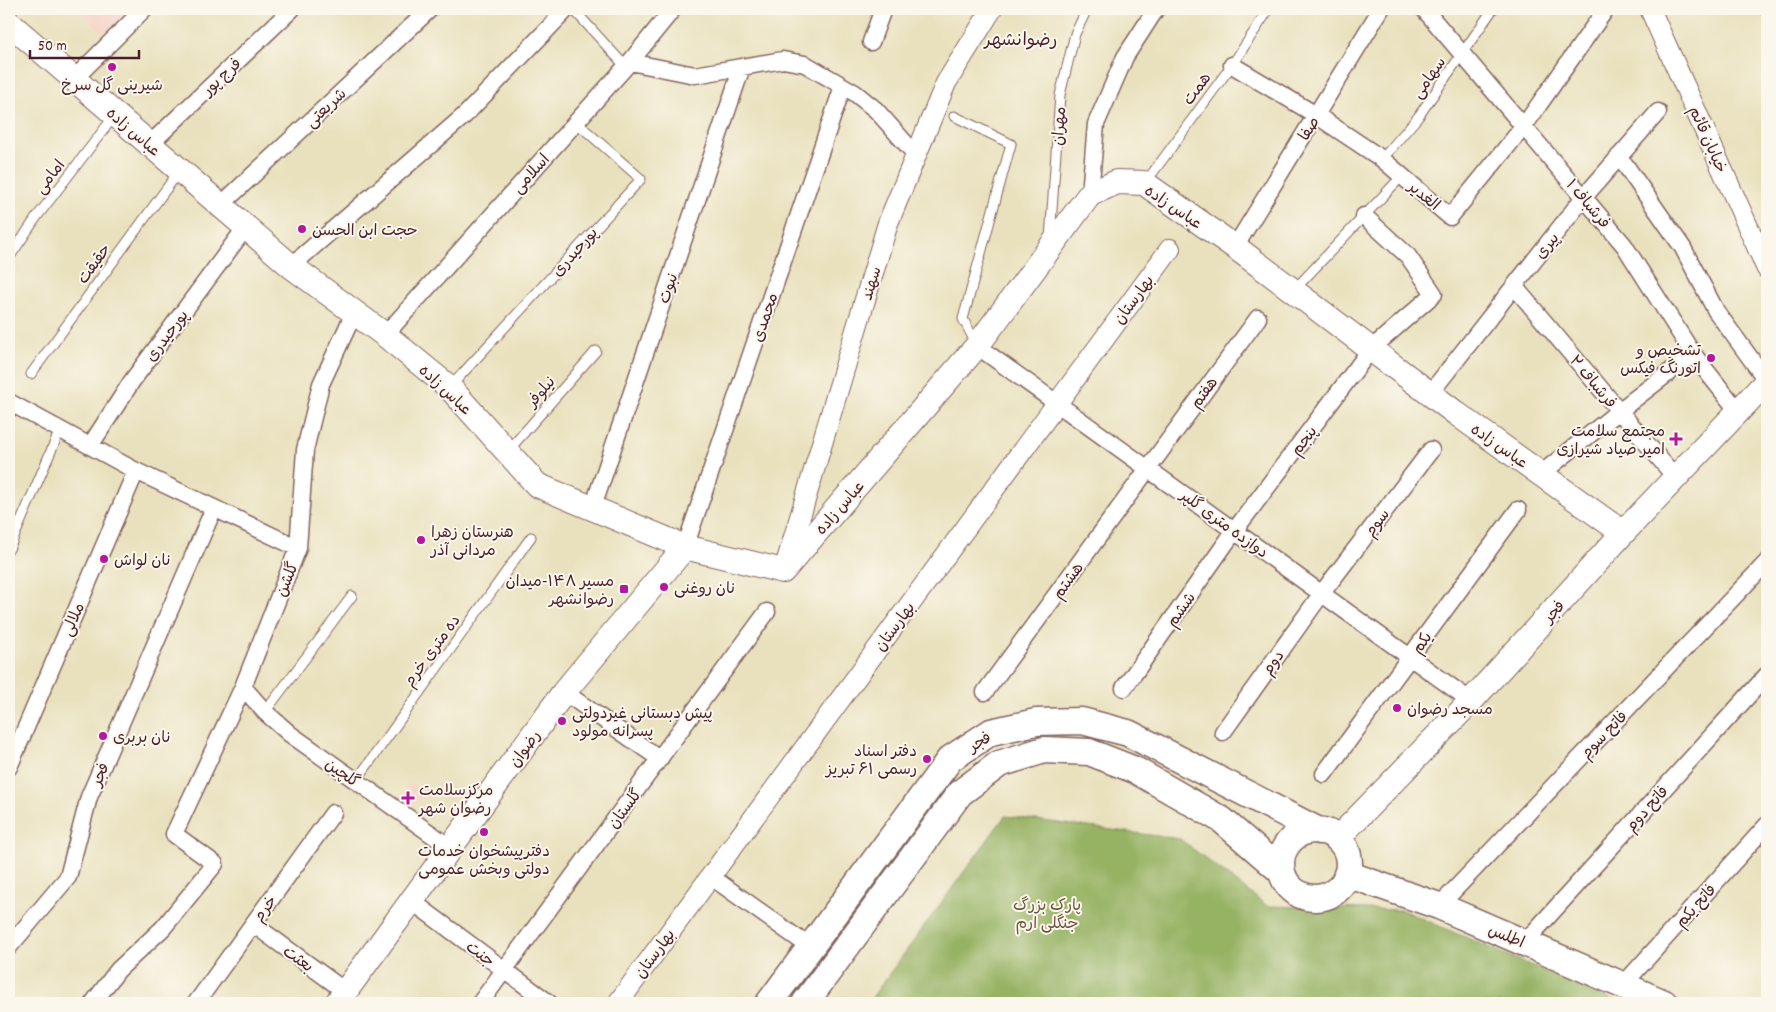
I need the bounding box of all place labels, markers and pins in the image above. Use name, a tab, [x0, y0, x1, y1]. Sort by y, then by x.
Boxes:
marker: شیرینی گل سرخ	[106, 61, 118, 73]
place label: شیرینی گل سرخ	[61, 75, 163, 98]
place label: حجت ابن الحسن	[312, 220, 418, 243]
marker: حجت ابن الحسن	[296, 223, 308, 235]
place label: تشخیص و اتورنگ فیکس	[1620, 340, 1701, 381]
marker: تشخیص و اتورنگ فیکس	[1705, 352, 1717, 364]
place label: مجتمع سلامت امیر صیاد شیرازی	[1556, 421, 1665, 462]
marker: مجتمع سلامت امیر صیاد شیرازی	[1669, 432, 1683, 446]
place label: هنرستان زهرا مردانی آذر	[429, 522, 514, 563]
marker: هنرستان زهرا مردانی آذر	[415, 534, 427, 546]
place label: نان لواش	[114, 550, 170, 573]
marker: نان لواش	[98, 553, 110, 565]
place label: مسیر ۱۴۸-میدان رضوانشهر	[505, 571, 614, 612]
place label: نان روغنی	[674, 578, 735, 601]
marker: نان روغنی	[658, 581, 670, 593]
marker: مسیر ۱۴۸-میدان رضوانشهر	[618, 583, 630, 595]
place label: مسجد رضوان	[1407, 699, 1493, 722]
marker: مسجد رضوان	[1391, 702, 1403, 714]
place label: پیش دبستانی غیردولتی پسرانه مولود	[572, 703, 713, 744]
marker: پیش دبستانی غیردولتی پسرانه مولود	[556, 715, 568, 727]
place label: نان بربری	[113, 727, 170, 750]
marker: نان بربری	[97, 730, 109, 742]
place label: دفتر اسناد رسمی ۶۱ تبریز	[824, 741, 917, 782]
marker: دفتر اسناد رسمی ۶۱ تبریز	[921, 753, 933, 765]
place label: مرکزسلامت رضوان شهر	[417, 780, 493, 821]
marker: مرکزسلامت رضوان شهر	[401, 791, 415, 805]
marker: دفترپیشخوان خدمات دولتی وبخش عمومی	[478, 826, 490, 838]
place label: دفترپیشخوان خدمات دولتی وبخش عمومی	[418, 841, 550, 882]

